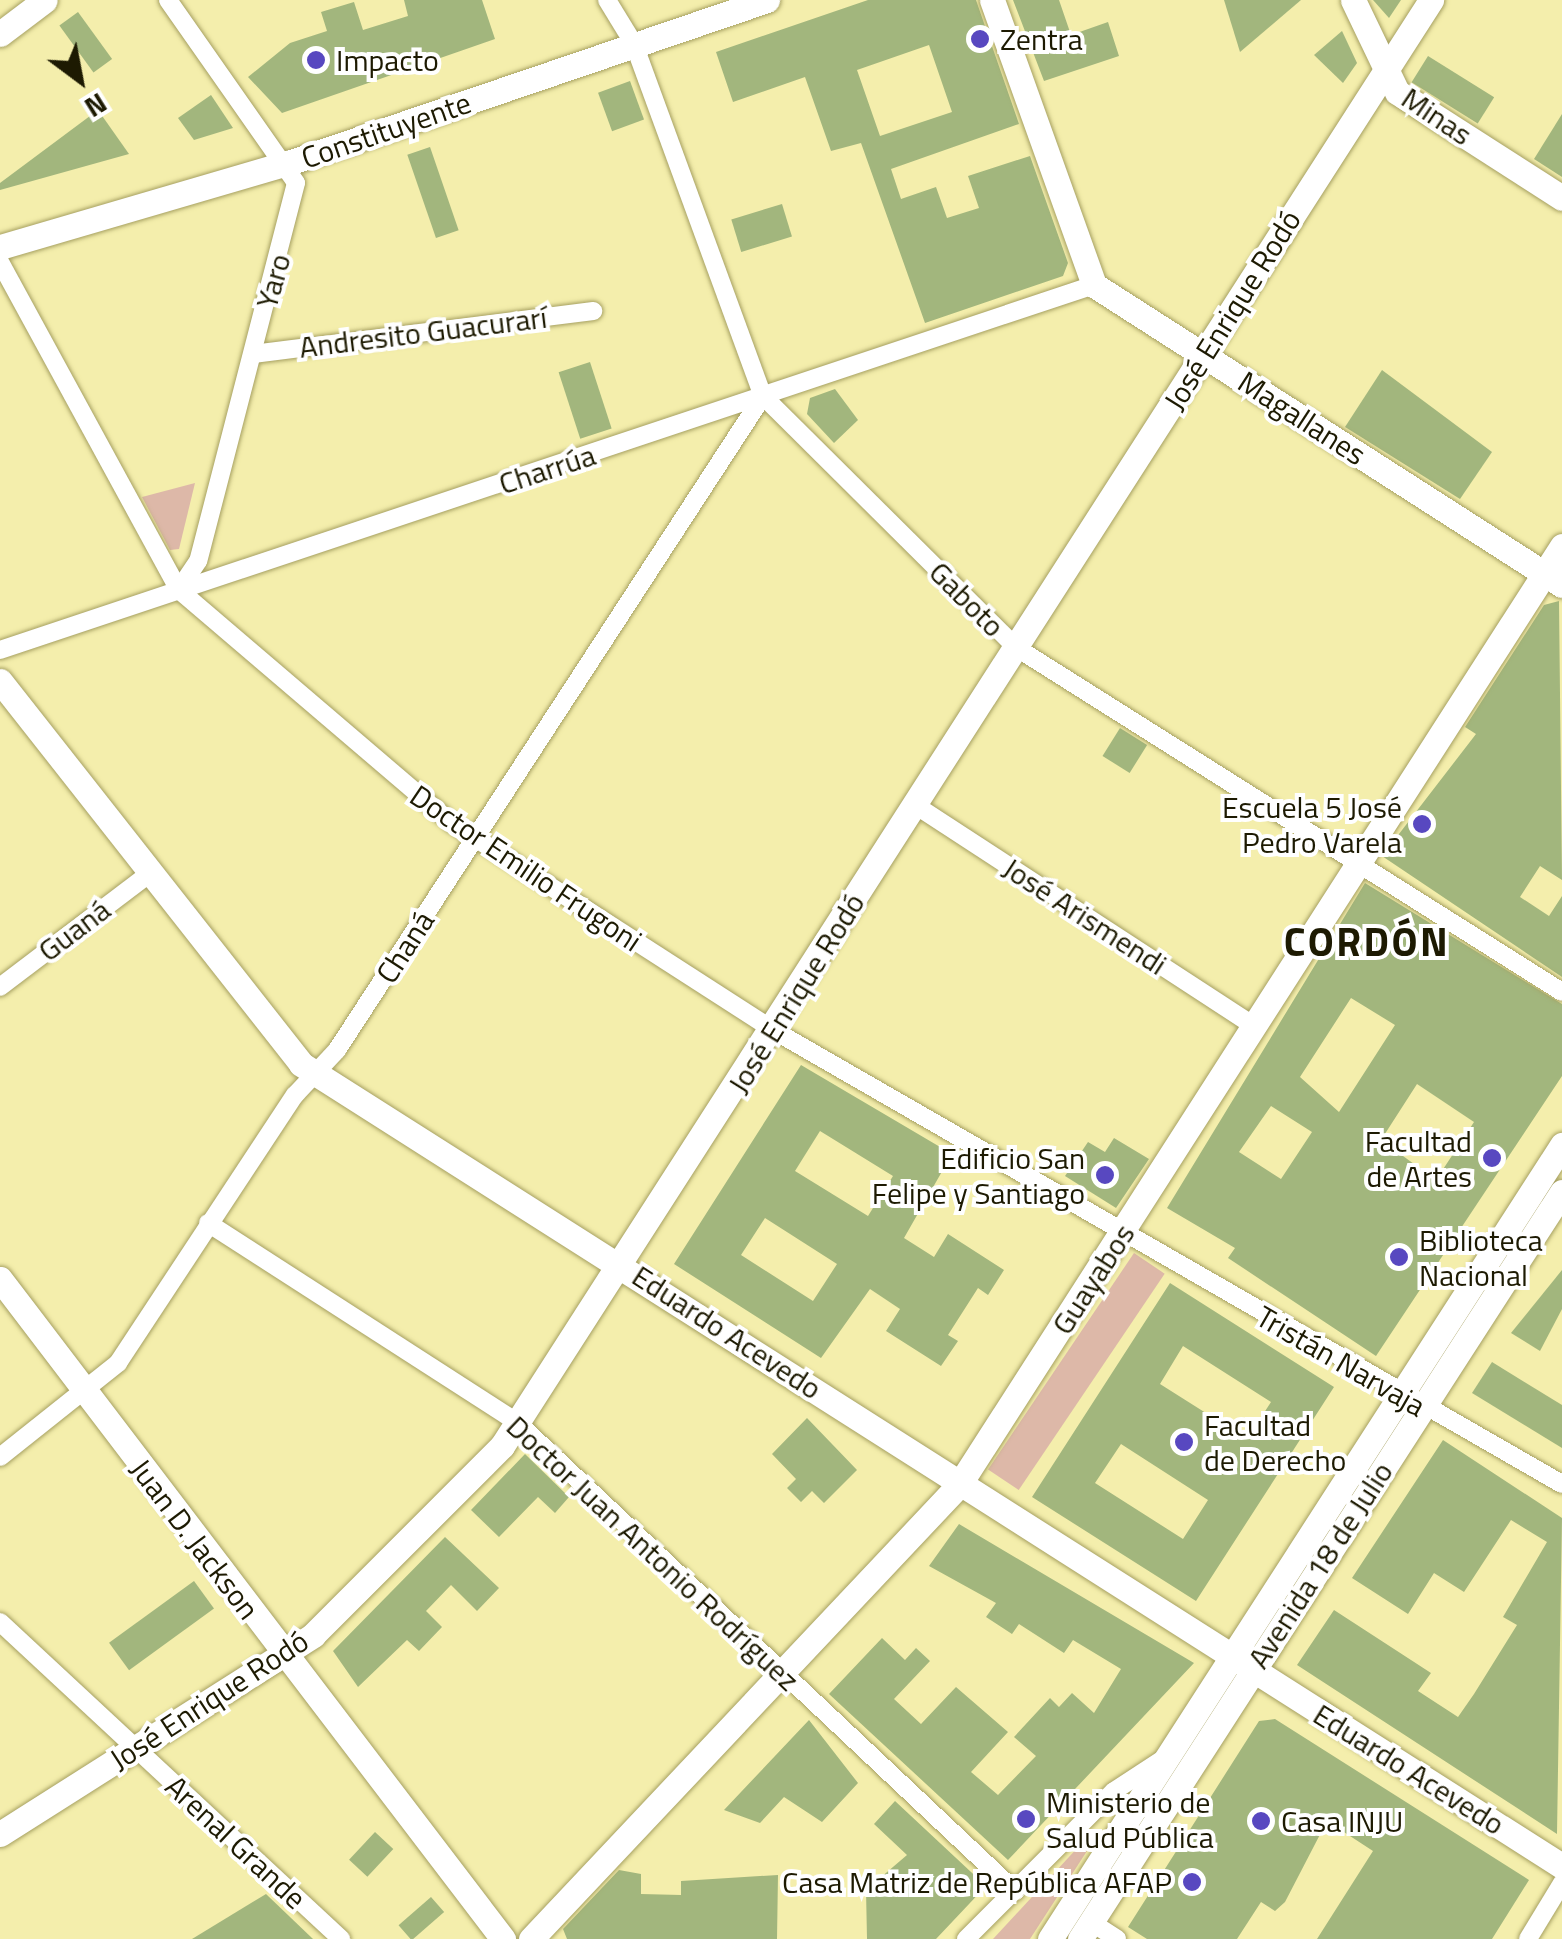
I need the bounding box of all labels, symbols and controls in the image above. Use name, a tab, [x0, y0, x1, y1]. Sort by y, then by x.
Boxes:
place label: Zentra	[1000, 21, 1083, 57]
marker: Zentra	[969, 28, 991, 50]
north arrow	[30, 30, 130, 130]
place label: Impacto	[336, 42, 439, 78]
marker: Impacto	[305, 49, 327, 71]
street label: Minas	[1395, 80, 1479, 152]
text: N	[77, 82, 116, 129]
street label: Constituyente	[297, 84, 475, 176]
street label: José Enrique Rodó	[1156, 203, 1308, 417]
street label: Yaro	[248, 250, 298, 312]
street label: Andresito Guacurarí	[297, 299, 549, 365]
street label: Magallanes	[1231, 363, 1373, 473]
street label: Charrúa	[494, 437, 600, 501]
street label: Gaboto	[922, 554, 1012, 644]
street label: Doctor Emilio Frugoni	[404, 777, 648, 959]
place label: Escuela 5 José Pedro Varela	[1222, 789, 1402, 860]
marker: Escuela 5 José Pedro Varela	[1411, 813, 1433, 835]
street label: José Arismendi	[997, 850, 1173, 982]
street label: José Enrique Rodó	[720, 886, 872, 1100]
street label: Guaná	[31, 891, 117, 969]
street label: Chaná	[368, 904, 442, 990]
district label: CORDÓN	[1284, 918, 1450, 966]
place label: Facultad de Artes	[1365, 1123, 1472, 1194]
place label: Edificio San Felipe y Santiago	[872, 1140, 1085, 1210]
marker: Facultad de Artes	[1481, 1147, 1503, 1169]
marker: Edificio San Felipe y Santiago	[1094, 1164, 1116, 1186]
street label: Guayabos	[1044, 1217, 1142, 1341]
place label: Biblioteca Nacional	[1419, 1222, 1543, 1292]
marker: Biblioteca Nacional	[1388, 1246, 1410, 1268]
street label: Eduardo Acevedo	[626, 1258, 828, 1406]
street label: Tristán Narvaja	[1250, 1298, 1432, 1424]
place label: Facultad de Derecho	[1204, 1407, 1346, 1478]
street label: Doctor Juan Antonio Rodríguez	[499, 1408, 807, 1698]
marker: Facultad de Derecho	[1173, 1431, 1195, 1453]
street label: Juan D. Jackson	[123, 1452, 267, 1626]
street label: Avenida 18 de Julio	[1240, 1455, 1400, 1675]
street label: José Enrique Rodó	[103, 1623, 315, 1777]
street label: Eduardo Acevedo	[1307, 1696, 1511, 1842]
street label: Arenal Grande	[158, 1768, 314, 1916]
place label: Ministerio de Salud Pública	[1046, 1784, 1214, 1854]
place label: Casa INJU	[1281, 1803, 1403, 1839]
marker: Ministerio de Salud Pública	[1015, 1808, 1037, 1830]
marker: Casa INJU	[1250, 1810, 1272, 1832]
place label: Casa Matriz de República AFAP	[782, 1864, 1172, 1900]
marker: Casa Matriz de República AFAP	[1181, 1871, 1203, 1893]

